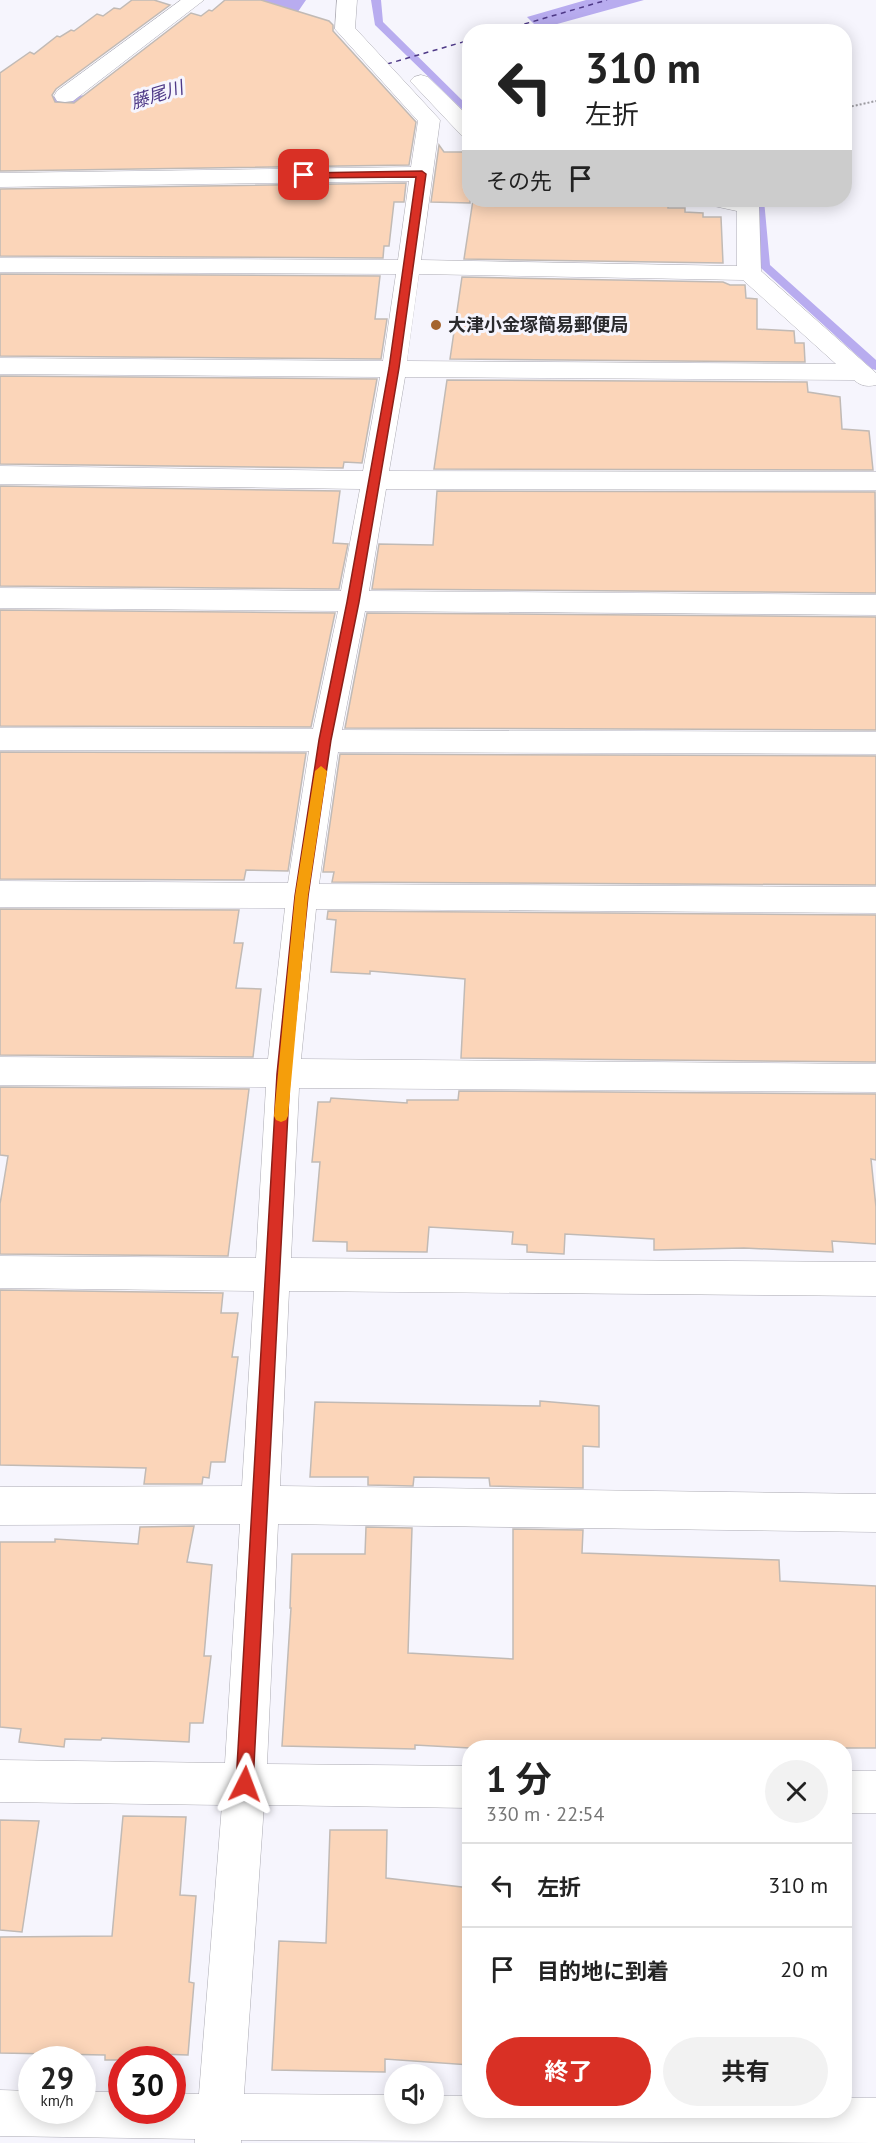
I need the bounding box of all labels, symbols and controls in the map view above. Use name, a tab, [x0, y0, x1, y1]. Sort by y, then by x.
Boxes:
text: 310 m	[585, 40, 701, 95]
icon: left	[486, 48, 564, 126]
water label: 藤尾川	[128, 75, 188, 113]
text: 左折	[585, 97, 639, 131]
pin	[278, 149, 329, 200]
icon: arrive	[287, 158, 320, 191]
icon: arrive	[564, 162, 597, 195]
text: その先	[486, 167, 552, 195]
place label: 大津小金塚簡易郵便局	[448, 313, 628, 336]
marker: 大津小金塚簡易郵便局	[429, 318, 443, 332]
position arrow	[213, 1752, 277, 1816]
text: 1 分	[486, 1755, 552, 1802]
button: close	[765, 1760, 828, 1823]
text: 330 m · 22:54	[486, 1801, 604, 1827]
icon: left	[486, 1869, 519, 1902]
text: 310 m	[768, 1871, 828, 1899]
text: 左折	[537, 1873, 581, 1901]
icon: arrive	[486, 1953, 519, 1986]
text: 20 m	[780, 1955, 828, 1983]
text: 目的地に到着	[537, 1957, 669, 1985]
button: 終了	[486, 2037, 651, 2106]
button: 共有	[663, 2037, 828, 2106]
speed limit sign: 30	[108, 2046, 186, 2124]
text: 29	[40, 2058, 74, 2097]
map controls	[384, 2064, 444, 2124]
button: sound	[384, 2064, 444, 2124]
text: km/h	[41, 2091, 73, 2110]

